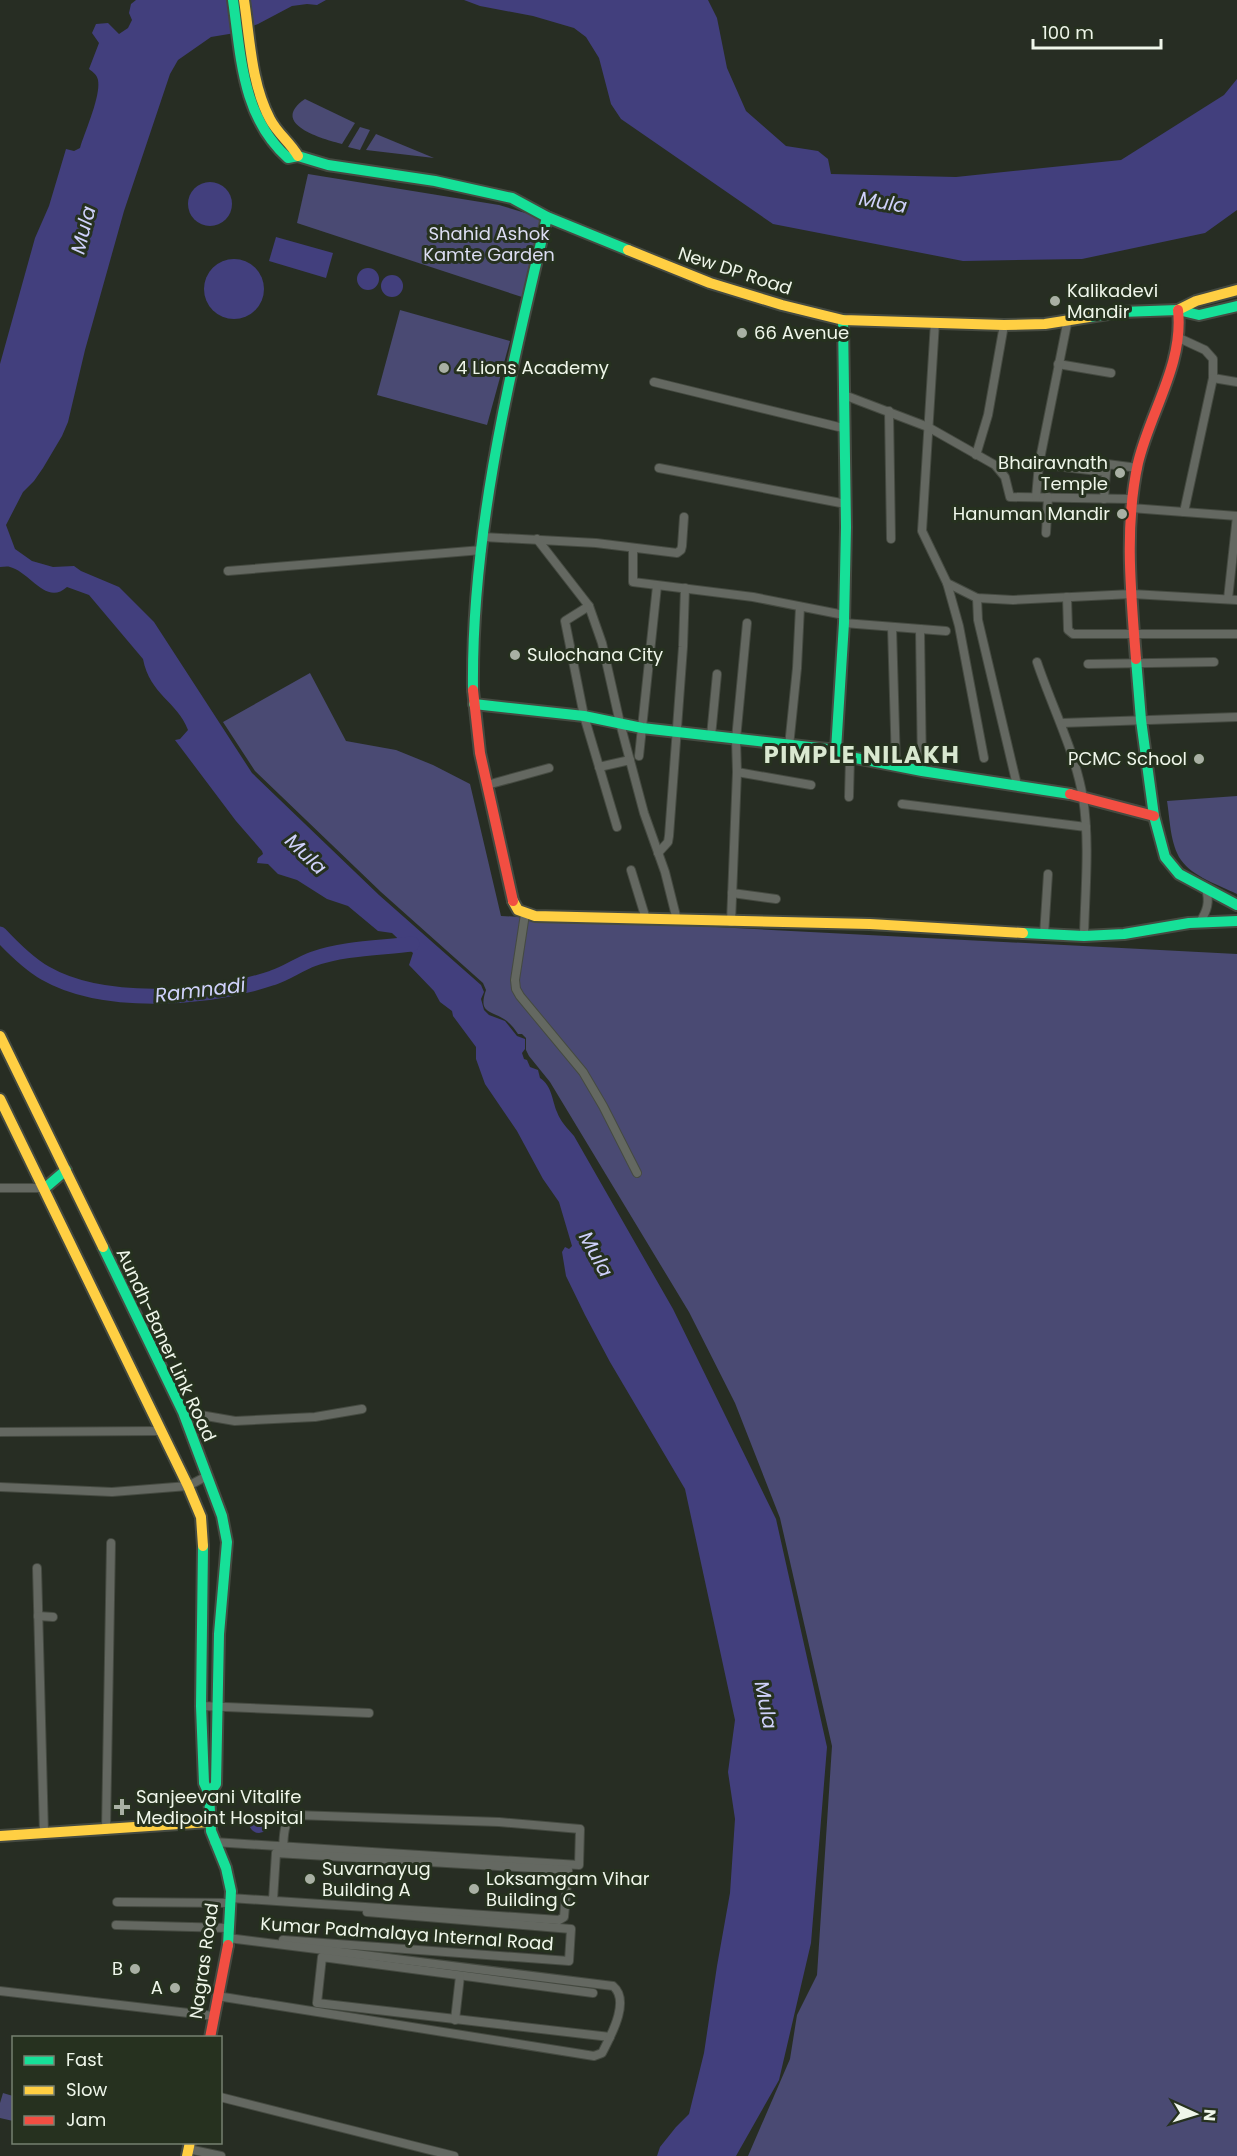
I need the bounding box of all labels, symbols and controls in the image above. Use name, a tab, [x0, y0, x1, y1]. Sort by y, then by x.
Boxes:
scale bar	[1033, 12, 1160, 50]
text: 100 m	[1042, 20, 1094, 45]
water label: Mula	[857, 184, 909, 220]
water label: Mula	[64, 203, 102, 257]
park label: Shahid Ashok Kamte Garden	[423, 221, 555, 267]
street label: New DP Road	[675, 240, 795, 301]
place label: Kalikadevi Mandir	[1067, 278, 1158, 324]
marker: Kalikadevi Mandir	[1048, 294, 1062, 308]
place label: 66 Avenue	[754, 320, 849, 345]
marker: 66 Avenue	[735, 326, 749, 340]
place label: 4 Lions Academy	[456, 355, 609, 380]
marker: 4 Lions Academy	[437, 361, 451, 375]
place label: Bhairavnath Temple	[998, 450, 1108, 496]
marker: Bhairavnath Temple	[1113, 466, 1127, 480]
place label: Hanuman Mandir	[953, 501, 1110, 526]
marker: Hanuman Mandir	[1115, 507, 1129, 521]
place label: Sulochana City	[527, 642, 663, 667]
marker: Sulochana City	[508, 648, 522, 662]
district label: PIMPLE NILAKH	[764, 738, 960, 771]
place label: PCMC School	[1068, 746, 1187, 771]
marker: PCMC School	[1192, 752, 1206, 766]
water label: Mula	[279, 827, 333, 881]
water label: Ramnadi	[153, 970, 248, 1009]
water label: Mula	[572, 1226, 620, 1282]
street label: Aundh-Baner Link Road	[111, 1244, 222, 1446]
water label: Mula	[748, 1679, 784, 1731]
place label: Sanjeevani Vitalife Medipoint Hospital	[136, 1784, 303, 1830]
marker: Sanjeevani Vitalife Medipoint Hospital	[113, 1798, 131, 1816]
place label: Suvarnayug Building A	[322, 1856, 431, 1902]
place label: Loksamgam Vihar Building C	[486, 1866, 650, 1912]
marker: Suvarnayug Building A	[303, 1872, 317, 1886]
marker: Loksamgam Vihar Building C	[467, 1882, 481, 1896]
street label: Nagras Road	[183, 1901, 224, 2021]
street label: Kumar Padmalaya Internal Road	[260, 1911, 554, 1956]
place label: B	[112, 1956, 123, 1981]
marker: B	[128, 1962, 142, 1976]
place label: A	[151, 1975, 163, 2000]
marker: A	[168, 1981, 182, 1995]
legend	[12, 2036, 222, 2144]
text: Fast	[66, 2047, 103, 2072]
text: Slow	[66, 2077, 108, 2102]
north arrow	[1165, 2084, 1225, 2144]
text: Jam	[66, 2107, 106, 2132]
text: N	[1198, 2108, 1221, 2122]

